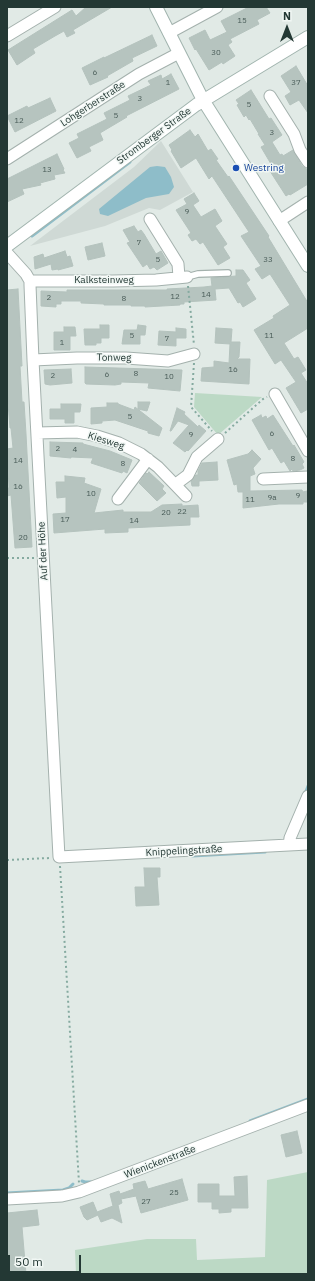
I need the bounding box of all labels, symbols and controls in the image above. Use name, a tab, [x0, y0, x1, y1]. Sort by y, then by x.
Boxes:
north arrow	[267, 8, 307, 48]
text: N	[283, 9, 291, 23]
house number: 15	[237, 16, 247, 26]
house number: 30	[211, 48, 221, 58]
house number: 6	[93, 68, 97, 78]
house number: 1	[166, 78, 170, 88]
house number: 37	[291, 78, 301, 88]
street label: Lohgerberstraße	[58, 79, 128, 129]
house number: 3	[138, 94, 142, 104]
house number: 5	[247, 100, 251, 110]
street label: Stromberger Straße	[115, 105, 193, 167]
house number: 5	[114, 111, 118, 121]
house number: 12	[14, 116, 24, 126]
house number: 3	[270, 128, 274, 138]
place label: Westring	[244, 162, 284, 174]
marker: Westring	[231, 163, 241, 173]
house number: 13	[42, 165, 52, 175]
house number: 9	[185, 207, 189, 217]
house number: 7	[137, 238, 141, 248]
house number: 5	[156, 255, 160, 265]
house number: 33	[263, 255, 273, 265]
street label: Kalksteinweg	[74, 274, 134, 286]
house number: 14	[201, 290, 211, 300]
house number: 12	[170, 292, 180, 302]
house number: 2	[47, 293, 51, 303]
house number: 8	[122, 294, 126, 304]
house number: 5	[130, 331, 134, 341]
house number: 11	[264, 331, 274, 341]
house number: 7	[165, 334, 169, 344]
house number: 1	[60, 338, 64, 348]
street label: Tonweg	[97, 352, 131, 364]
house number: 16	[228, 365, 238, 375]
house number: 8	[134, 369, 138, 379]
house number: 6	[105, 370, 109, 380]
house number: 2	[51, 371, 55, 381]
house number: 10	[164, 372, 174, 382]
house number: 5	[128, 412, 132, 422]
street label: Kiesweg	[86, 429, 126, 453]
house number: 6	[270, 429, 274, 439]
house number: 9	[189, 430, 193, 440]
house number: 2	[56, 444, 60, 454]
house number: 4	[73, 445, 77, 455]
house number: 8	[291, 454, 295, 464]
house number: 14	[13, 456, 23, 466]
house number: 8	[121, 459, 125, 469]
house number: 16	[13, 482, 23, 492]
house number: 10	[86, 489, 96, 499]
house number: 9	[296, 491, 300, 501]
house number: 9a	[267, 493, 277, 503]
house number: 11	[245, 495, 255, 505]
house number: 22	[177, 507, 187, 517]
house number: 20	[161, 508, 171, 518]
house number: 17	[60, 515, 70, 525]
house number: 14	[129, 516, 139, 526]
street label: Auf der Höhe	[35, 521, 51, 581]
house number: 20	[18, 533, 28, 543]
street label: Knippelingstraße	[145, 843, 223, 859]
street label: Wienickenstraße	[123, 1143, 197, 1181]
house number: 25	[169, 1188, 179, 1198]
house number: 27	[141, 1197, 151, 1207]
scale bar	[10, 1247, 83, 1273]
text: 50 m	[15, 1254, 43, 1269]

